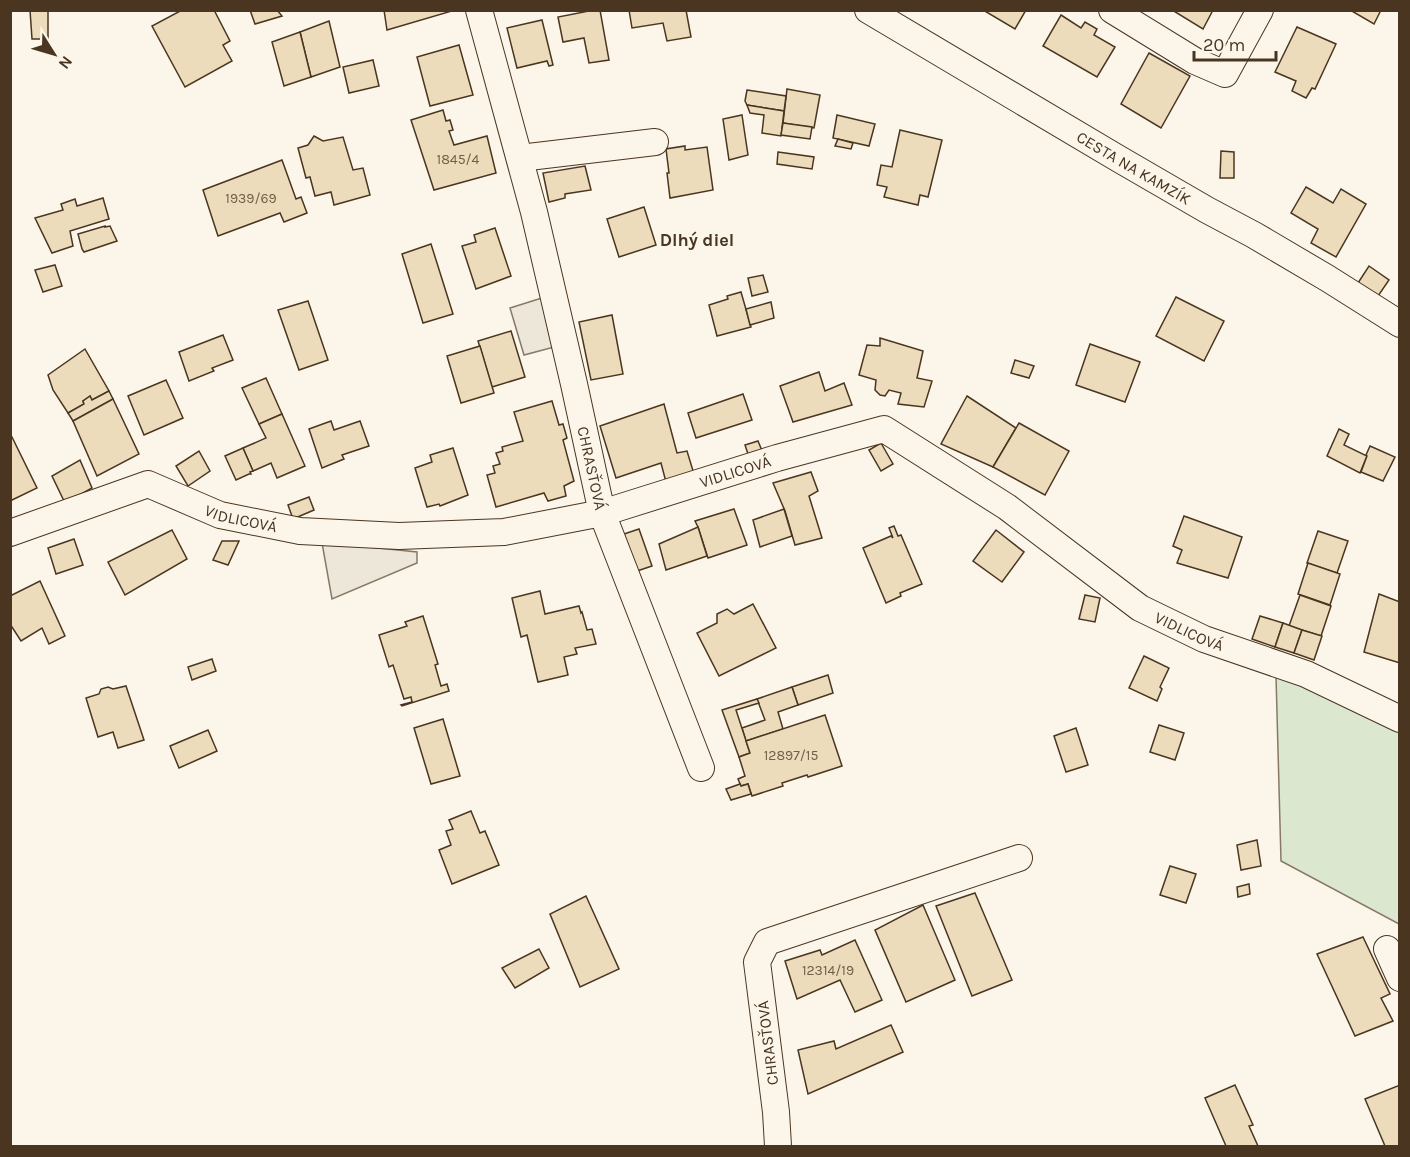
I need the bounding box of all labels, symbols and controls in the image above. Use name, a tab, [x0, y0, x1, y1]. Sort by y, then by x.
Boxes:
north arrow	[24, 24, 84, 84]
scale bar	[1194, 24, 1276, 62]
text: 20 m	[1203, 34, 1245, 56]
text: N	[55, 52, 77, 73]
street label: CESTA NA KAMZÍK	[1073, 127, 1194, 209]
house number: 1845/4	[437, 151, 480, 168]
house number: 1939/69	[225, 190, 277, 207]
district label: Dlhý diel	[660, 229, 734, 251]
street label: CHRASŤOVÁ	[573, 425, 610, 512]
street label: VIDLICOVÁ	[697, 452, 773, 492]
street label: VIDLICOVÁ	[202, 501, 279, 536]
street label: VIDLICOVÁ	[1152, 608, 1226, 655]
house number: 12897/15	[764, 747, 818, 764]
house number: 12314/19	[802, 962, 854, 979]
street label: CHRASŤOVÁ	[753, 1000, 782, 1086]

